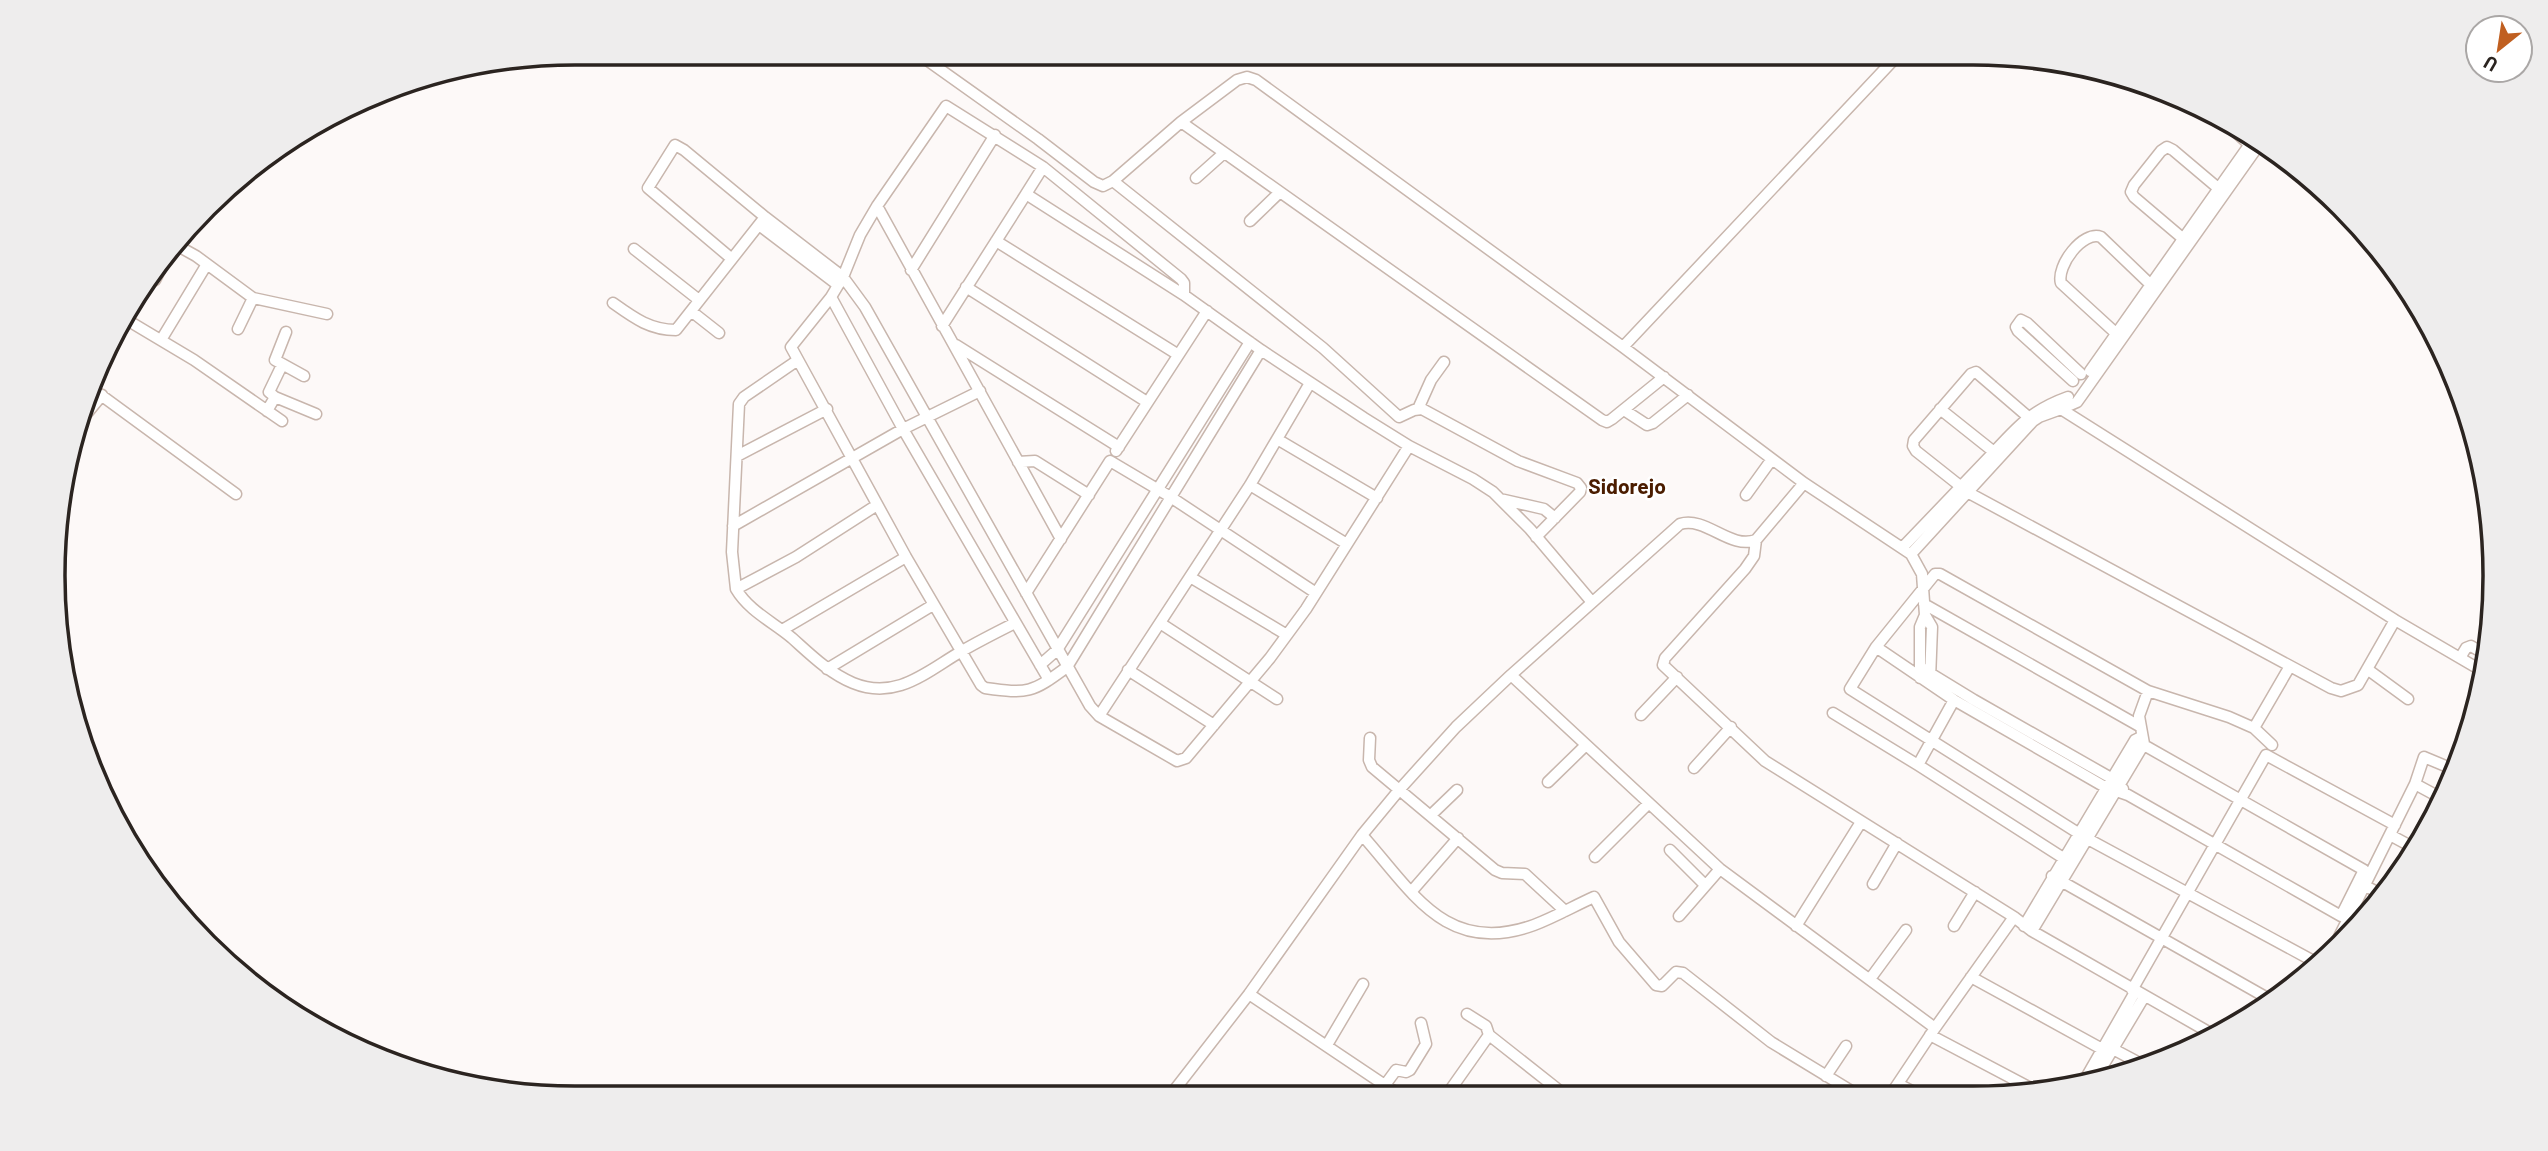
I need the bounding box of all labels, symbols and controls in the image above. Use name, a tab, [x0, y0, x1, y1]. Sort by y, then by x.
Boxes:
north arrow	[2464, 14, 2534, 84]
text: U	[2479, 51, 2501, 77]
district label: Sidorejo	[1588, 473, 1666, 498]

